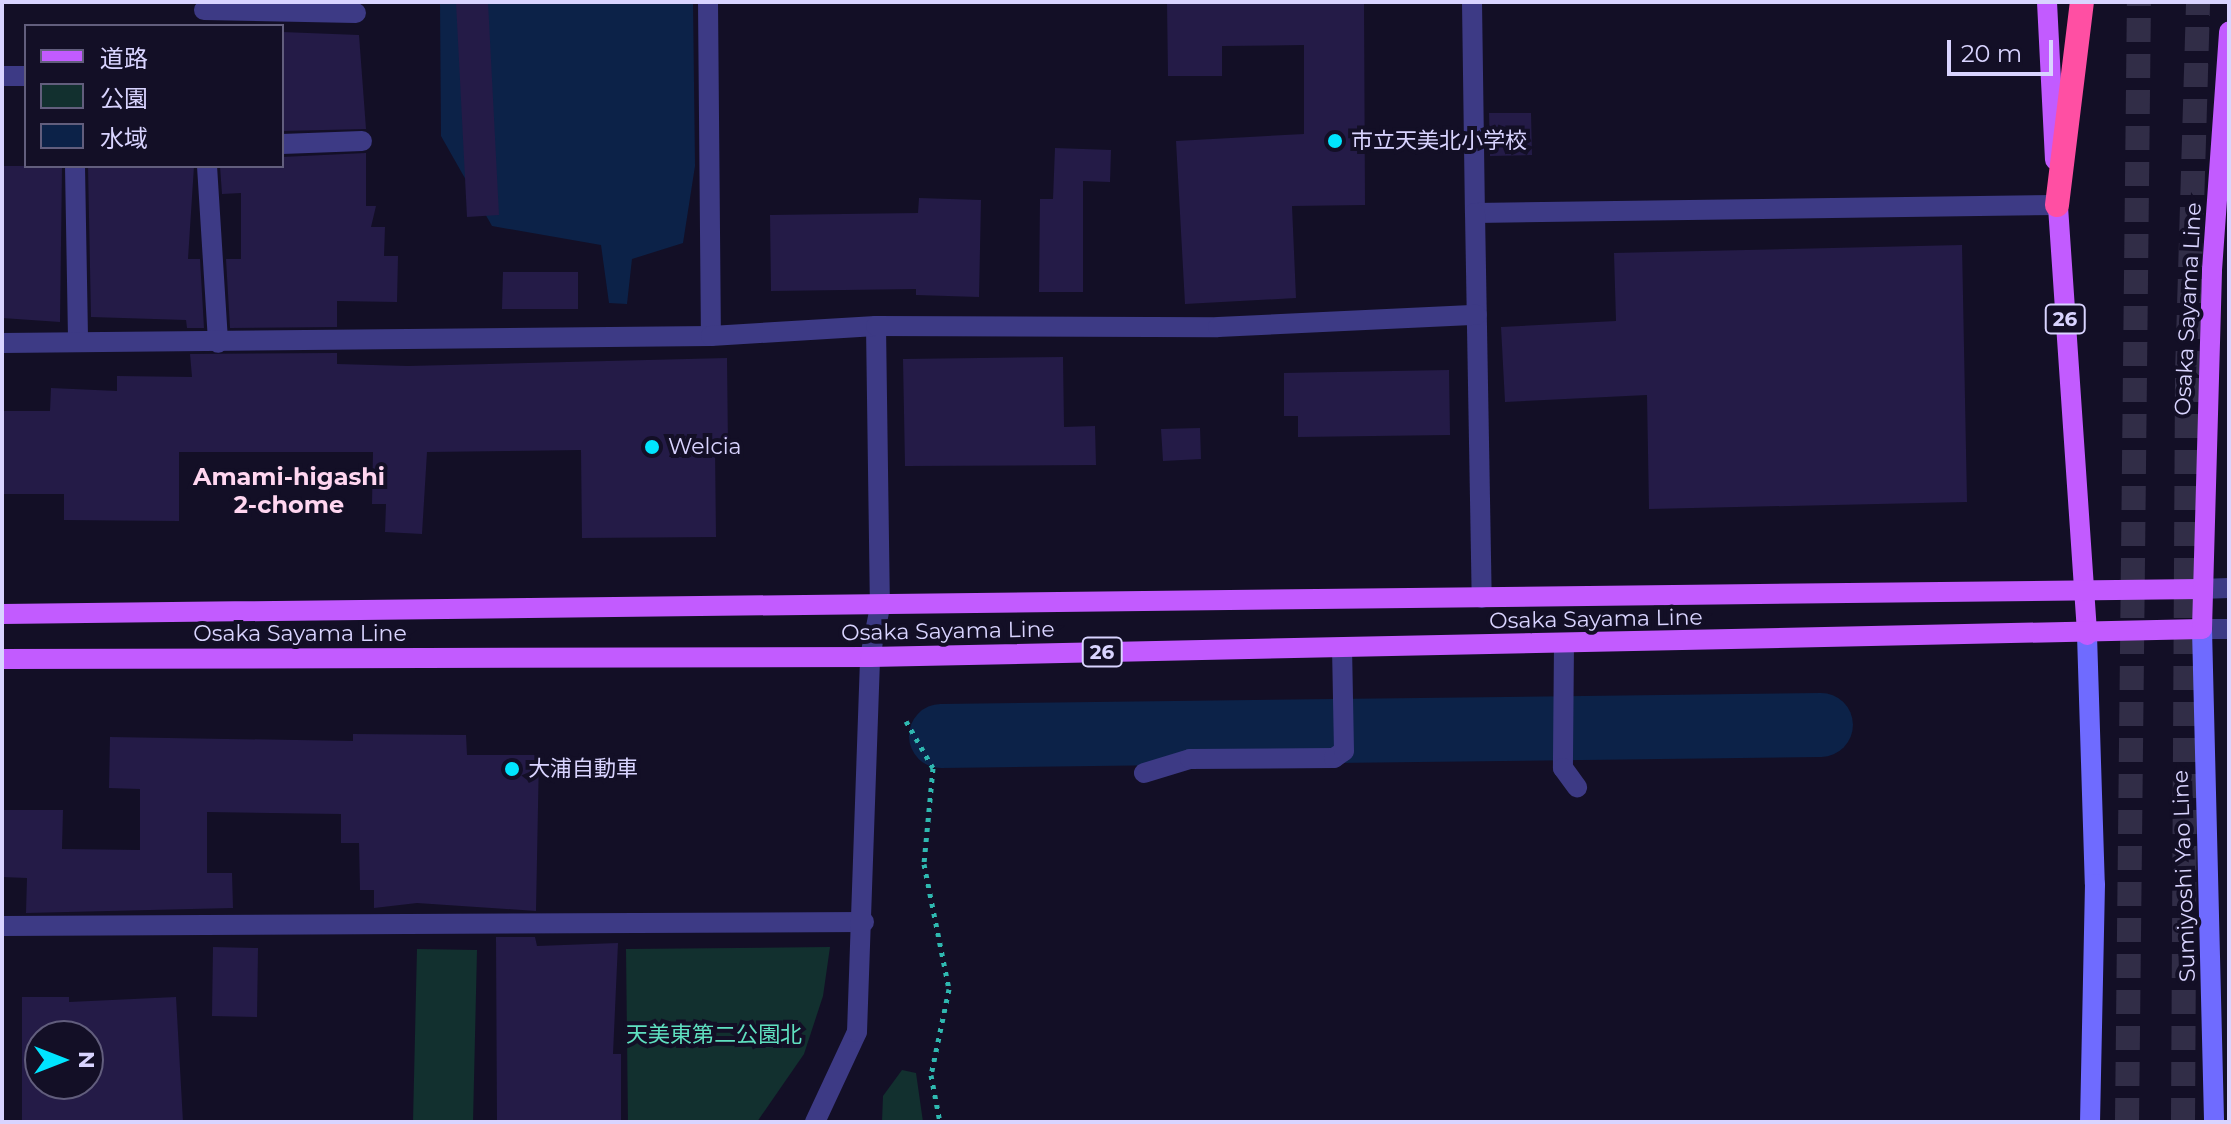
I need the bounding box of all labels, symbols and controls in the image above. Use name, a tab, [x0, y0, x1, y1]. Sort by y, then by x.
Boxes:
legend	[24, 24, 284, 168]
scale bar	[1951, 24, 2057, 74]
text: 20 m	[1961, 39, 2022, 68]
text: 道路	[100, 44, 148, 73]
text: 公園	[100, 84, 148, 113]
text: 水域	[100, 124, 148, 153]
place label: 市立天美北小学校	[1351, 128, 1527, 154]
marker: 市立天美北小学校	[1326, 132, 1344, 150]
street label: Osaka Sayama Line	[2169, 202, 2207, 416]
road number: 26	[2043, 303, 2087, 335]
place label: Welcia	[668, 434, 742, 460]
marker: Welcia	[643, 438, 661, 456]
district label: Amami-higashi 2-chome	[193, 463, 385, 519]
street label: Osaka Sayama Line	[1489, 604, 1703, 634]
street label: Osaka Sayama Line	[841, 616, 1055, 646]
street label: Osaka Sayama Line	[193, 621, 407, 647]
road number: 26	[1080, 636, 1124, 668]
place label: 大浦自動車	[528, 756, 638, 782]
marker: 大浦自動車	[503, 760, 521, 778]
street label: Sumiyoshi Yao Line	[2167, 769, 2201, 983]
north arrow	[24, 1020, 104, 1100]
park label: 天美東第二公園北	[626, 1022, 802, 1048]
text: N	[73, 1051, 100, 1069]

